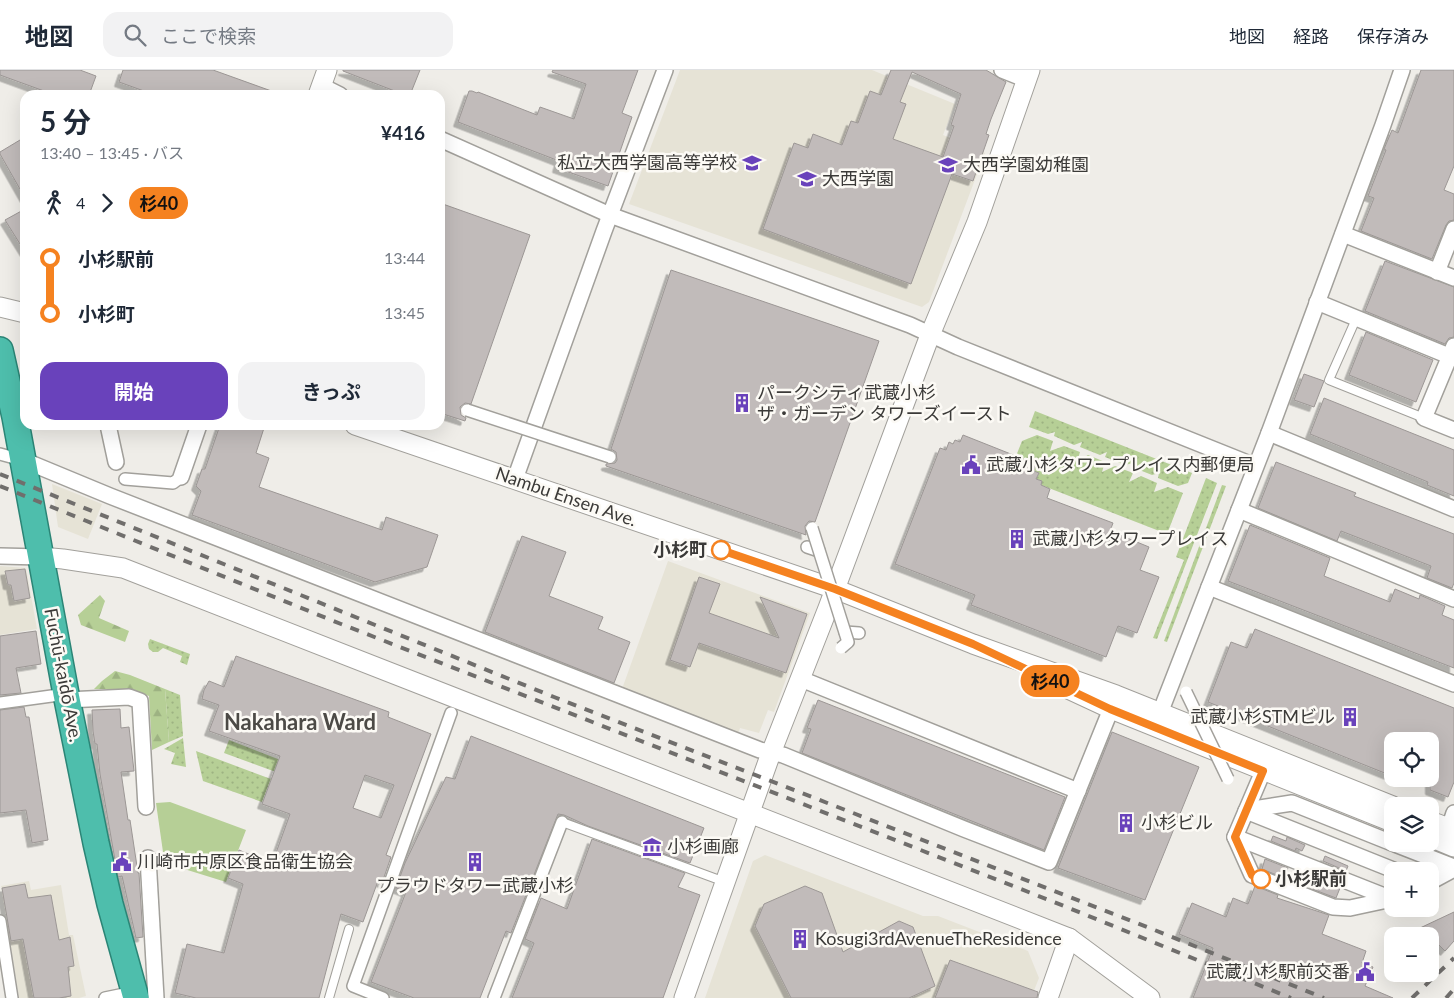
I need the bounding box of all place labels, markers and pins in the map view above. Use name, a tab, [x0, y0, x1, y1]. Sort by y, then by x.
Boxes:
place label: 私立大西学園高等学校	[557, 151, 737, 173]
school or university icon: 私立大西学園高等学校	[741, 152, 763, 174]
place label: 大西学園幼稚園	[963, 153, 1089, 175]
school or university icon: 大西学園幼稚園	[937, 154, 959, 176]
place label: 大西学園	[822, 167, 894, 189]
school or university icon: 大西学園	[796, 168, 818, 190]
place label: パークシティ武蔵小杉 ザ・ガーデン タワーズイースト	[757, 381, 1012, 424]
building icon: パークシティ武蔵小杉 ザ・ガーデン タワーズイースト	[731, 392, 753, 414]
place label: 武蔵小杉タワープレイス内郵便局	[986, 453, 1254, 475]
public building icon: 武蔵小杉タワープレイス内郵便局	[960, 454, 982, 476]
place label: 武蔵小杉タワープレイス	[1032, 527, 1228, 549]
building icon: 武蔵小杉タワープレイス	[1006, 528, 1028, 550]
place label: 小杉町	[653, 538, 707, 560]
marker: 小杉町	[711, 540, 731, 560]
place label: 武蔵小杉STMビル	[1190, 705, 1335, 727]
building icon: 武蔵小杉STMビル	[1339, 706, 1361, 728]
place label: 小杉ビル	[1141, 811, 1213, 833]
building icon: 小杉ビル	[1115, 812, 1137, 834]
place label: 小杉画廊	[667, 835, 739, 857]
museum icon: 小杉画廊	[641, 836, 663, 858]
place label: 川崎市中原区食品衛生協会	[137, 850, 353, 872]
public building icon: 川崎市中原区食品衛生協会	[111, 851, 133, 873]
building icon: プラウドタワー武蔵小杉	[464, 851, 486, 873]
place label: 小杉駅前	[1275, 867, 1347, 889]
marker: 小杉駅前	[1251, 869, 1271, 889]
place label: プラウドタワー武蔵小杉	[376, 874, 574, 896]
place label: Kosugi3rdAvenueTheResidence	[815, 927, 1062, 949]
building icon: Kosugi3rdAvenueTheResidence	[789, 928, 811, 950]
place label: 武蔵小杉駅前交番	[1206, 960, 1350, 982]
public building icon: 武蔵小杉駅前交番	[1354, 961, 1376, 983]

